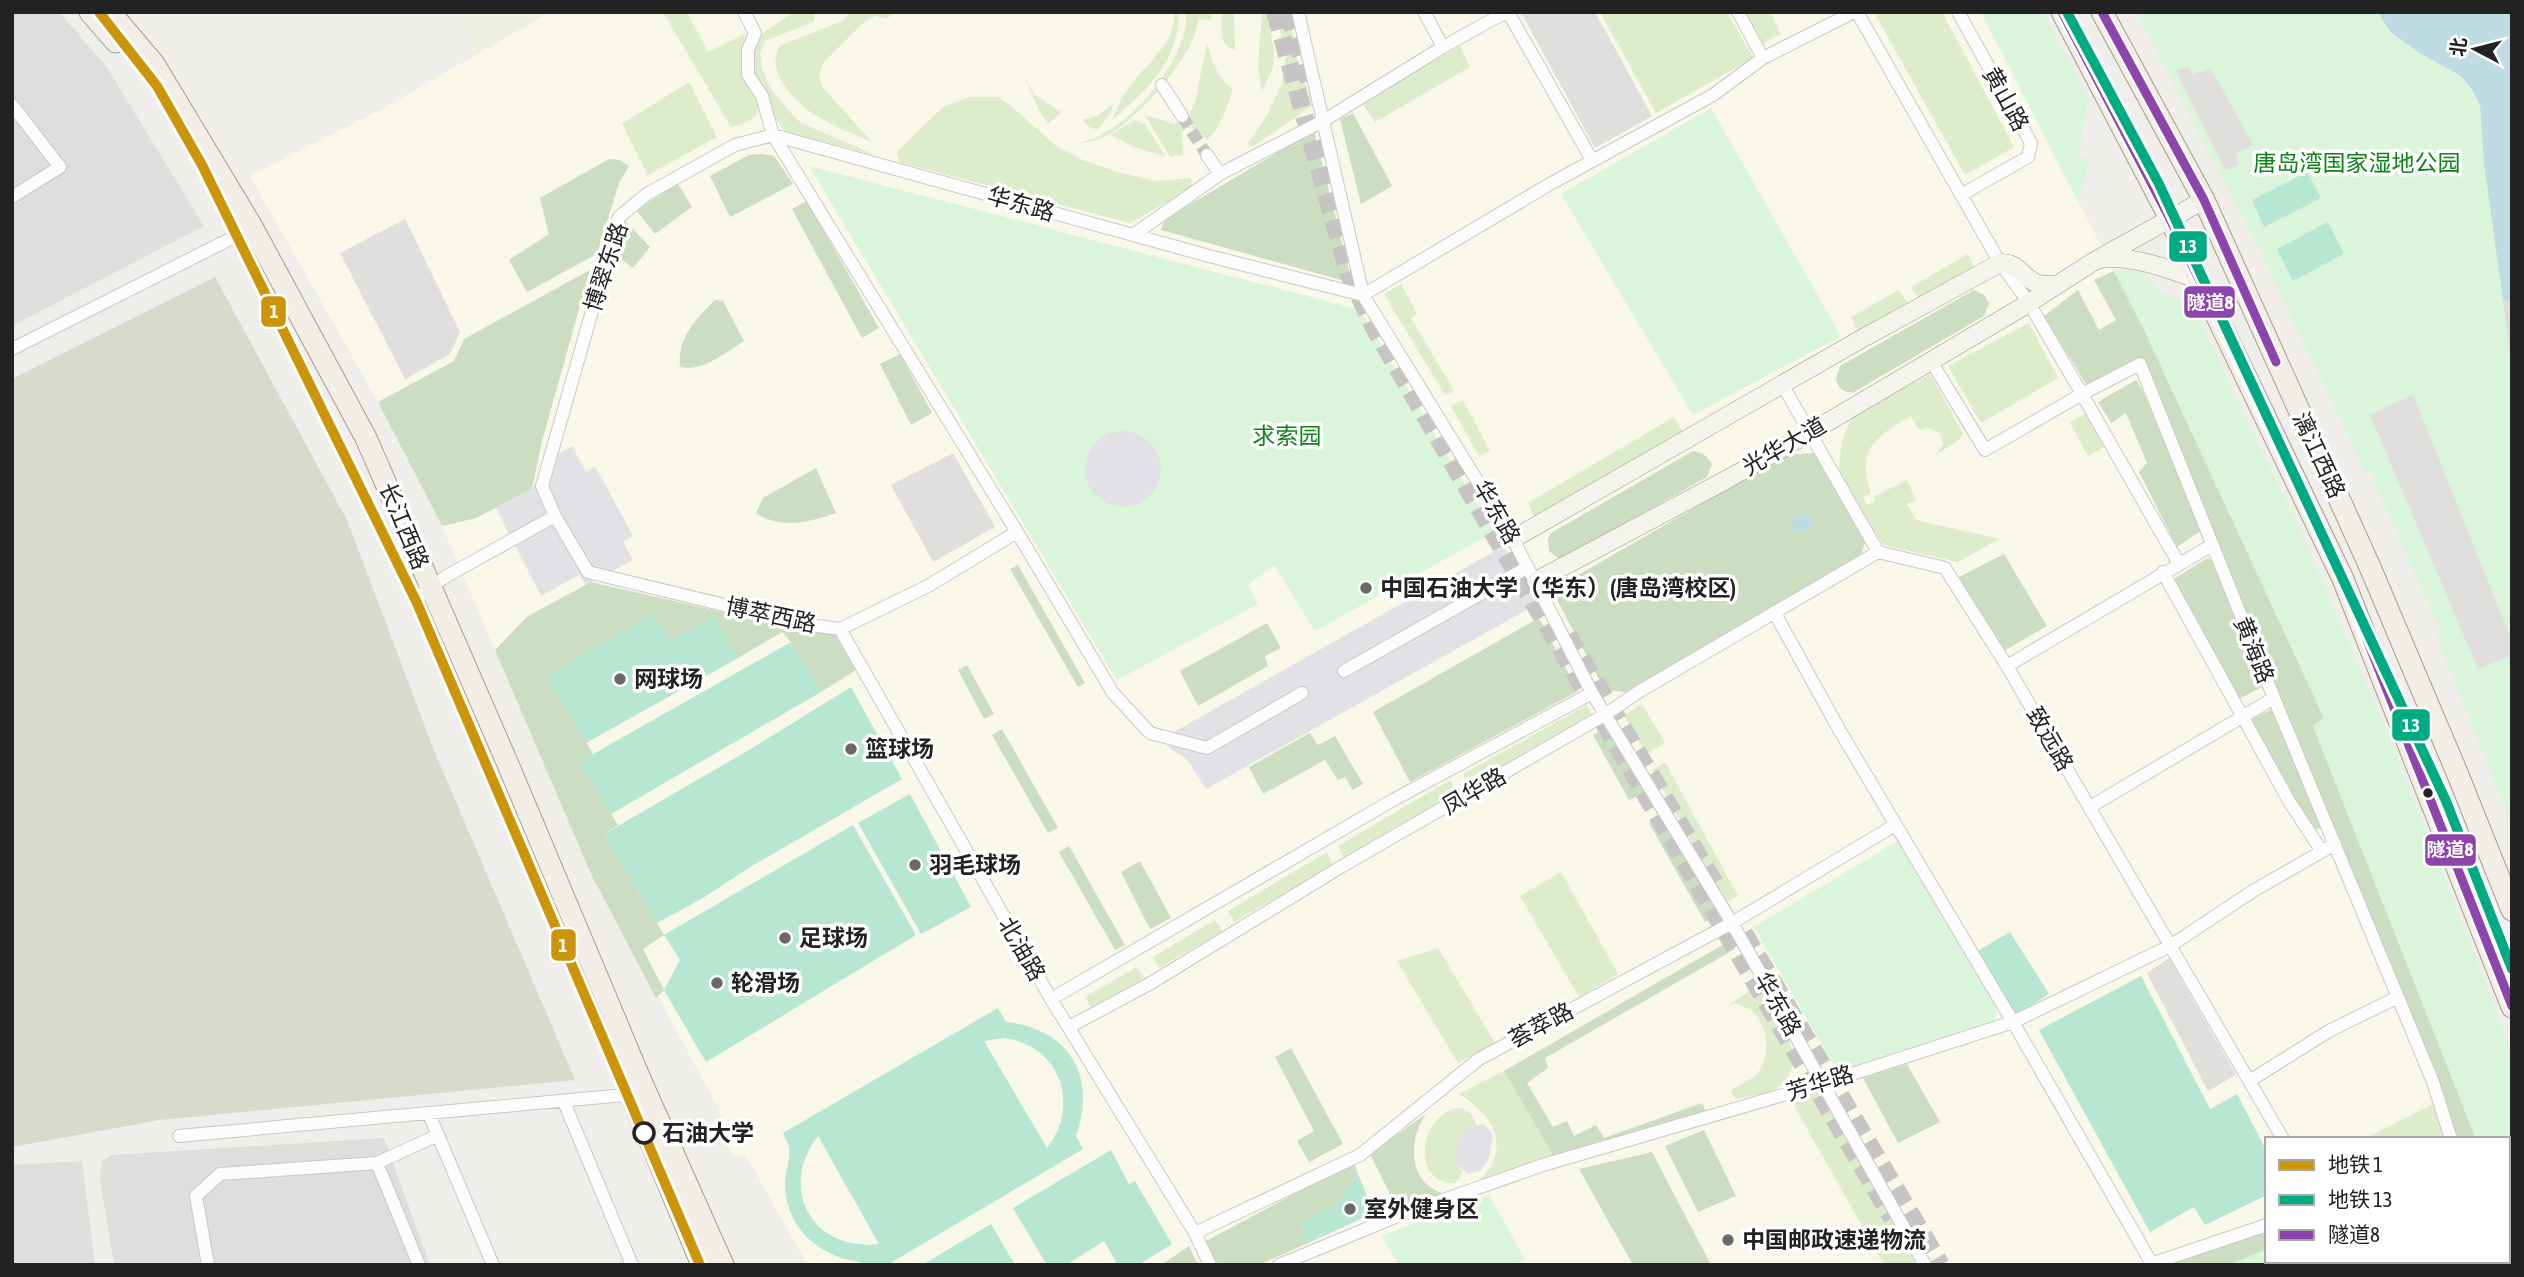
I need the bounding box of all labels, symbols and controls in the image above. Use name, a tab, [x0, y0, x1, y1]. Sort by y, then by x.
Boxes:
north arrow	[2440, 14, 2510, 84]
text: 北	[2446, 36, 2470, 58]
street label: 黄山路	[1978, 63, 2034, 135]
park label: 唐岛湾国家湿地公园	[2254, 150, 2461, 176]
street label: 华东路	[984, 182, 1058, 226]
street label: 博翠东路	[579, 219, 633, 315]
line badge: 13	[2168, 230, 2208, 263]
text: 13	[2179, 235, 2197, 257]
line badge: 隧道8	[2183, 285, 2236, 319]
text: 隧道8	[2187, 291, 2234, 313]
line badge: 1	[260, 295, 287, 328]
text: 1	[270, 300, 279, 322]
street label: 漓江西路	[2288, 408, 2350, 502]
street label: 光华大道	[1738, 412, 1830, 480]
park label: 求索园	[1253, 423, 1322, 449]
street label: 华东路	[1468, 476, 1526, 548]
street label: 长江西路	[374, 479, 434, 573]
place label: 中国石油大学（华东）(唐岛湾校区)	[1380, 575, 1736, 601]
marker: 中国石油大学（华东）(唐岛湾校区)	[1358, 580, 1374, 596]
street label: 博萃西路	[723, 593, 819, 637]
street label: 黄海路	[2229, 613, 2279, 687]
place label: 网球场	[634, 666, 703, 692]
marker: 网球场	[612, 671, 628, 687]
street label: 致远路	[2021, 703, 2079, 775]
line badge: 13	[2391, 708, 2431, 742]
text: 13	[2402, 714, 2420, 736]
place label: 篮球场	[865, 736, 934, 762]
marker: 篮球场	[843, 741, 859, 757]
street label: 凤华路	[1438, 762, 1510, 820]
unlabelled marker	[2421, 786, 2435, 800]
line badge: 隧道8	[2424, 833, 2477, 867]
text: 隧道8	[2427, 838, 2474, 860]
place label: 羽毛球场	[929, 852, 1021, 878]
marker: 羽毛球场	[907, 857, 923, 873]
street label: 北油路	[993, 913, 1051, 985]
place label: 足球场	[799, 925, 868, 951]
line badge: 1	[550, 928, 577, 962]
marker: 足球场	[777, 930, 793, 946]
text: 1	[559, 934, 568, 956]
street label: 华东路	[1749, 968, 1807, 1040]
place label: 轮滑场	[731, 970, 800, 996]
marker: 轮滑场	[709, 975, 725, 991]
street label: 荟萃路	[1504, 997, 1578, 1053]
street label: 芳华路	[1783, 1060, 1857, 1106]
place label: 石油大学	[662, 1120, 754, 1146]
marker: 石油大学	[633, 1122, 655, 1144]
legend	[2265, 1137, 2510, 1263]
text: 地铁 1	[2328, 1152, 2383, 1176]
text: 地铁 13	[2328, 1187, 2393, 1211]
place label: 室外健身区	[1364, 1196, 1479, 1222]
marker: 室外健身区	[1342, 1201, 1358, 1217]
text: 隧道8	[2328, 1222, 2380, 1246]
place label: 中国邮政速递物流	[1742, 1227, 1926, 1253]
marker: 中国邮政速递物流	[1720, 1232, 1736, 1248]

